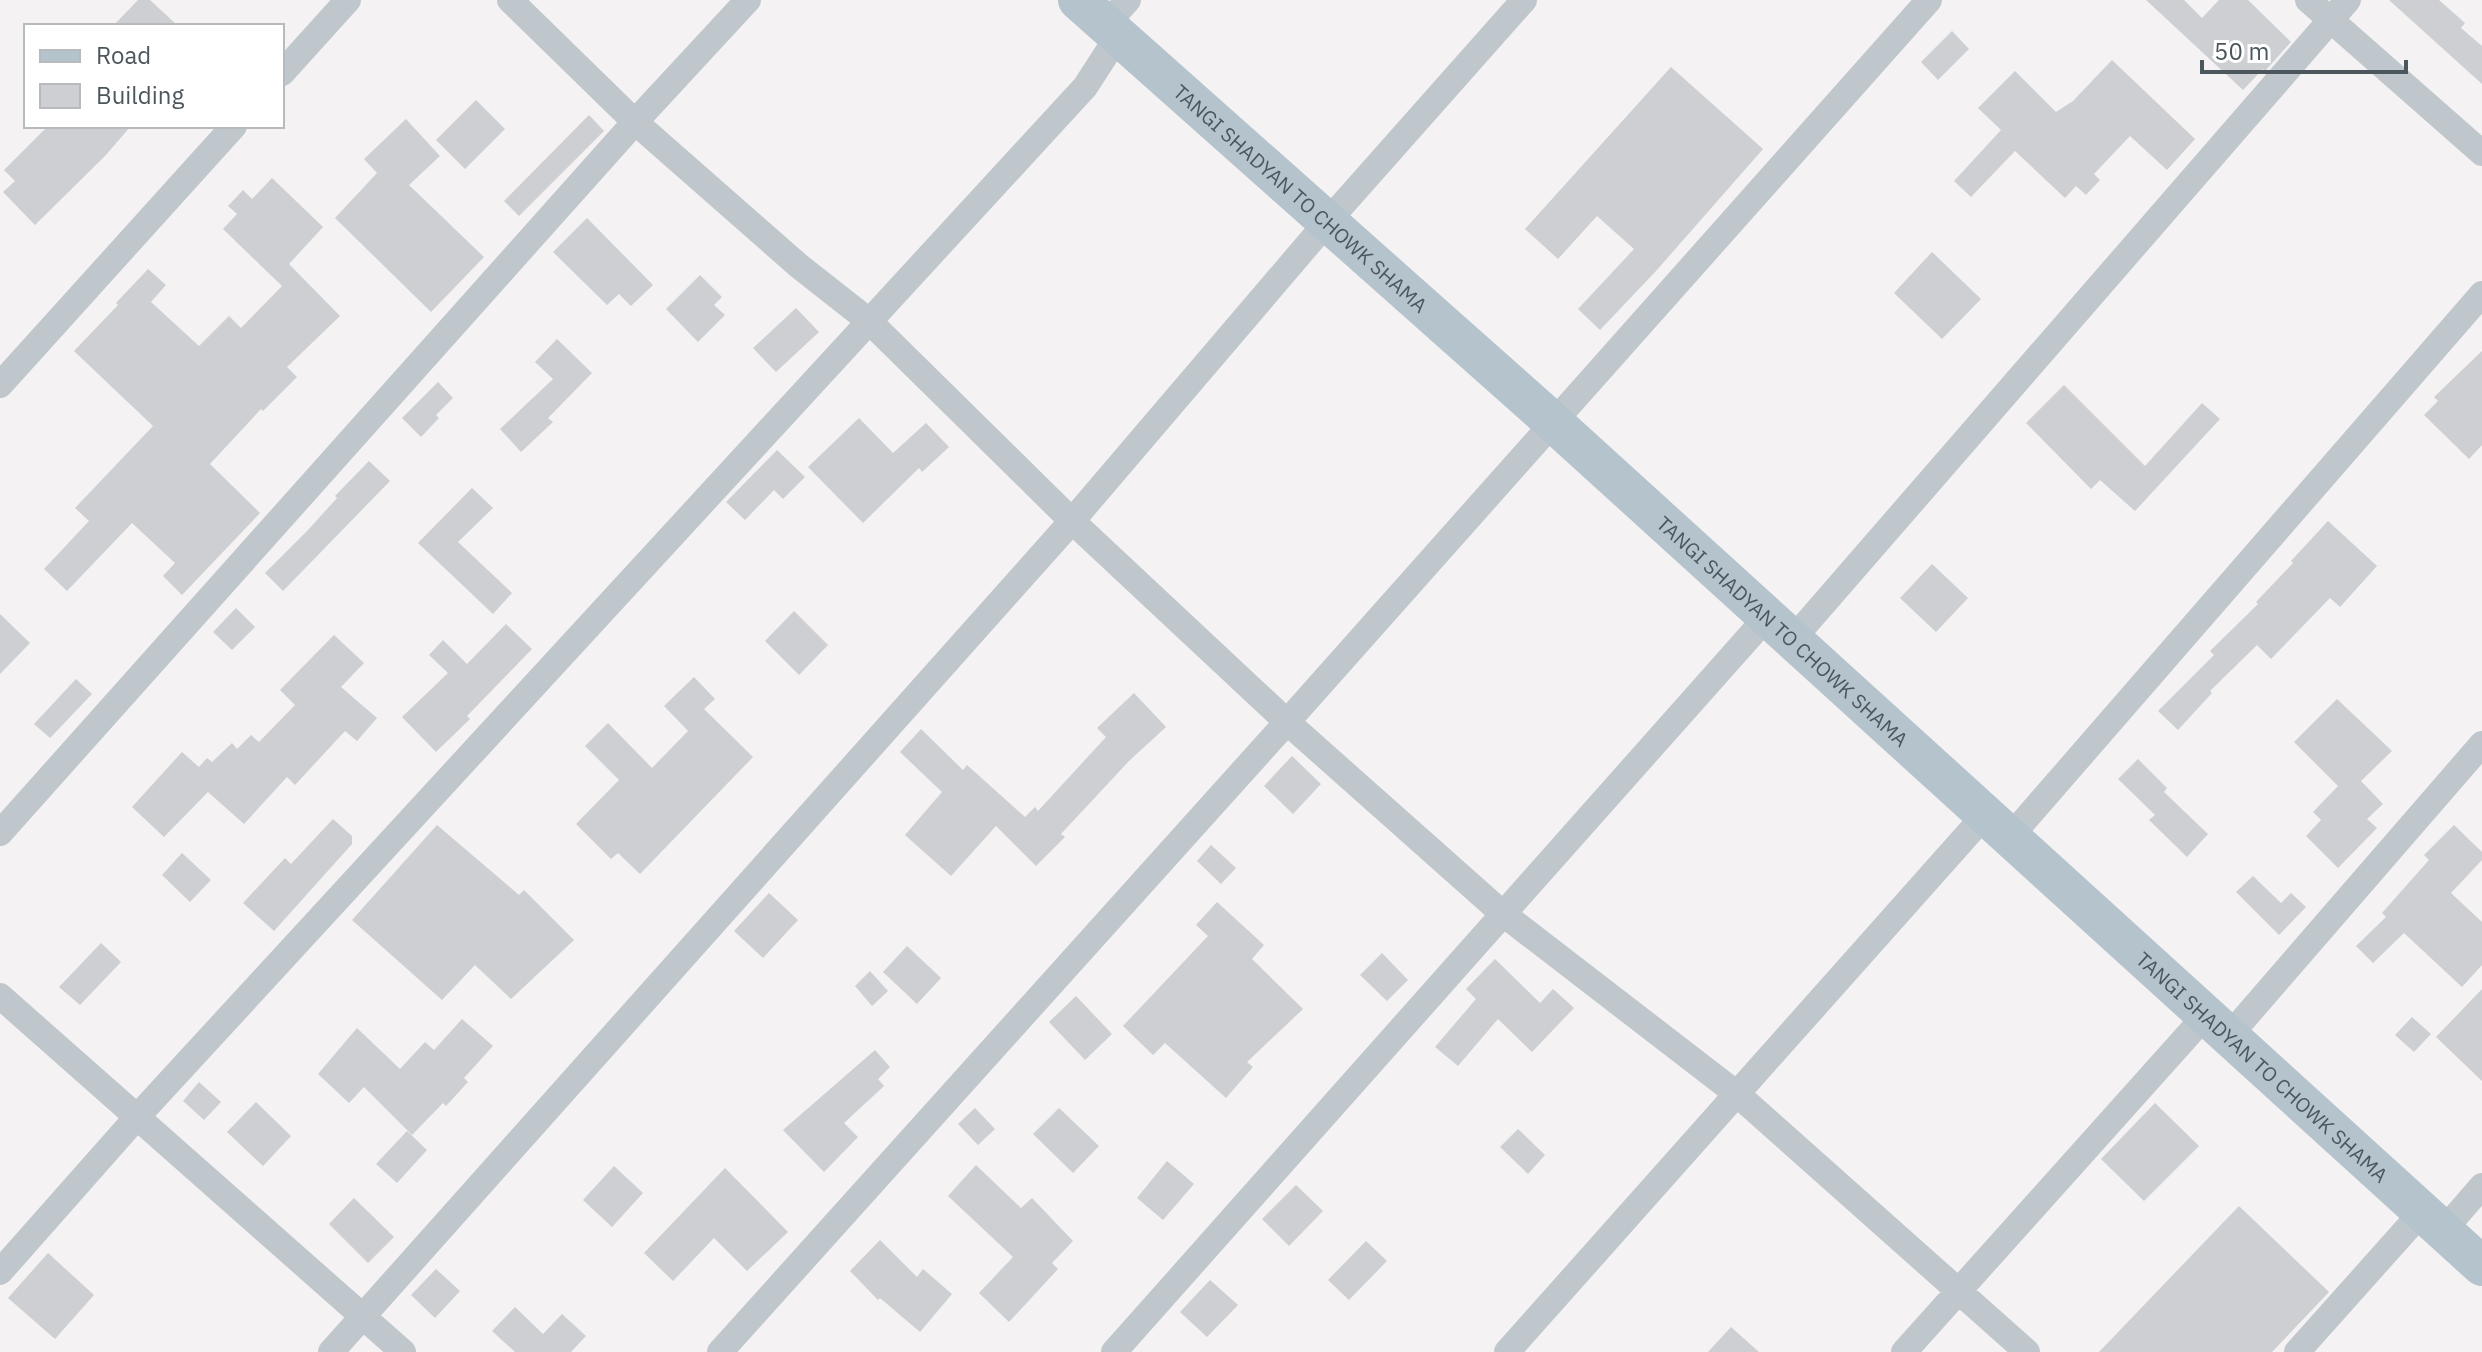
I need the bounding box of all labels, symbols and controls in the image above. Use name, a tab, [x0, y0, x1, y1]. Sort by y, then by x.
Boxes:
legend	[24, 24, 284, 128]
scale bar	[2202, 24, 2406, 74]
text: 50 m	[2214, 35, 2269, 67]
text: Road	[96, 39, 151, 71]
street label: TANGI SHADYAN TO CHOWK SHAMA	[1168, 78, 1434, 318]
text: Building	[96, 79, 184, 111]
street label: TANGI SHADYAN TO CHOWK SHAMA	[1651, 510, 1915, 752]
street label: TANGI SHADYAN TO CHOWK SHAMA	[2131, 945, 2394, 1188]

